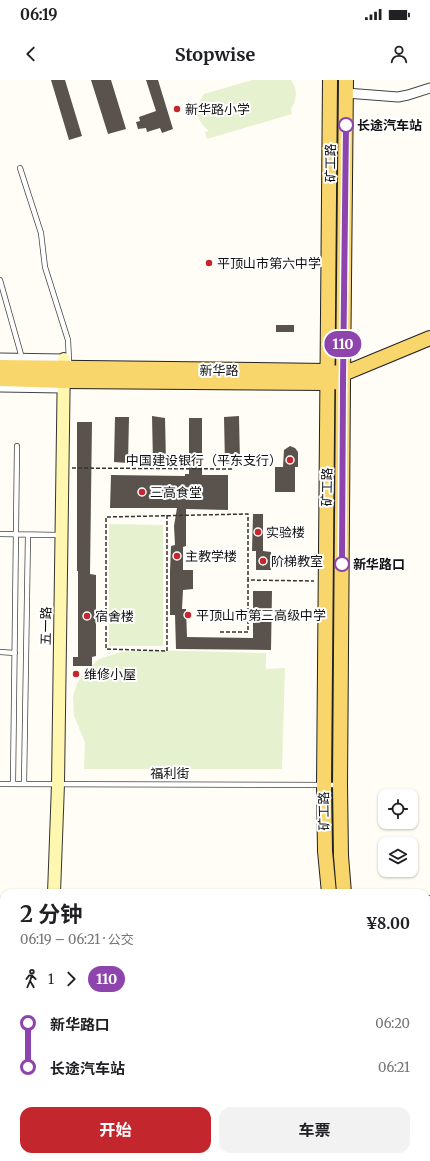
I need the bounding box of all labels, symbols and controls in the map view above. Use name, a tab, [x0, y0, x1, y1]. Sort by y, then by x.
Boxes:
text: 06:19	[20, 5, 58, 24]
icon: back	[20, 43, 42, 65]
text: Stopwise	[175, 43, 255, 66]
icon: person	[388, 43, 410, 65]
place label: 新华路小学	[185, 101, 250, 118]
marker: 新华路小学	[172, 104, 182, 114]
marker: 长途汽车站	[338, 117, 354, 133]
place label: 长途汽车站	[357, 117, 422, 134]
street label: 矿工路	[322, 143, 339, 183]
place label: 平顶山市第六中学	[217, 255, 321, 272]
marker: 平顶山市第六中学	[204, 258, 214, 268]
line badge: 110	[320, 331, 366, 357]
text: 110	[332, 335, 354, 353]
street label: 新华路	[199, 362, 239, 379]
place label: 中国建设银行（平东支行）	[126, 452, 282, 469]
marker: 中国建设银行（平东支行）	[285, 455, 295, 465]
street label: 矿工路	[318, 467, 336, 507]
place label: 三高食堂	[150, 484, 202, 501]
marker: 三高食堂	[137, 487, 147, 497]
place label: 实验楼	[266, 524, 305, 541]
marker: 实验楼	[253, 527, 263, 537]
place label: 主教学楼	[185, 548, 237, 565]
marker: 主教学楼	[172, 551, 182, 561]
place label: 阶梯教室	[271, 553, 323, 570]
marker: 阶梯教室	[258, 556, 268, 566]
marker: 新华路口	[334, 556, 350, 572]
place label: 新华路口	[353, 556, 405, 573]
street label: 五一路	[37, 606, 55, 646]
place label: 平顶山市第三高级中学	[196, 607, 326, 624]
place label: 宿舍楼	[95, 608, 134, 625]
marker: 平顶山市第三高级中学	[183, 610, 193, 620]
marker: 宿舍楼	[82, 611, 92, 621]
place label: 维修小屋	[84, 666, 136, 683]
marker: 维修小屋	[71, 669, 81, 679]
street label: 福利街	[150, 765, 190, 782]
map controls	[378, 789, 418, 877]
button: locate	[378, 789, 418, 829]
street label: 矿工路	[315, 791, 333, 831]
button: layers	[378, 837, 418, 877]
text: 2 分钟	[20, 900, 82, 928]
text: ¥8.00	[366, 914, 410, 933]
text: 06:19 – 06:21 · 公交	[20, 931, 134, 948]
icon: walk	[20, 968, 42, 990]
icon: forward	[60, 968, 82, 990]
text: 110	[96, 970, 117, 988]
text: 1	[48, 971, 54, 988]
text: 新华路口	[50, 1015, 110, 1034]
text: 06:20	[375, 1015, 410, 1032]
text: 长途汽车站	[50, 1059, 125, 1078]
text: 06:21	[378, 1059, 410, 1076]
button: 开始	[20, 1107, 211, 1153]
button: 车票	[219, 1107, 410, 1153]

